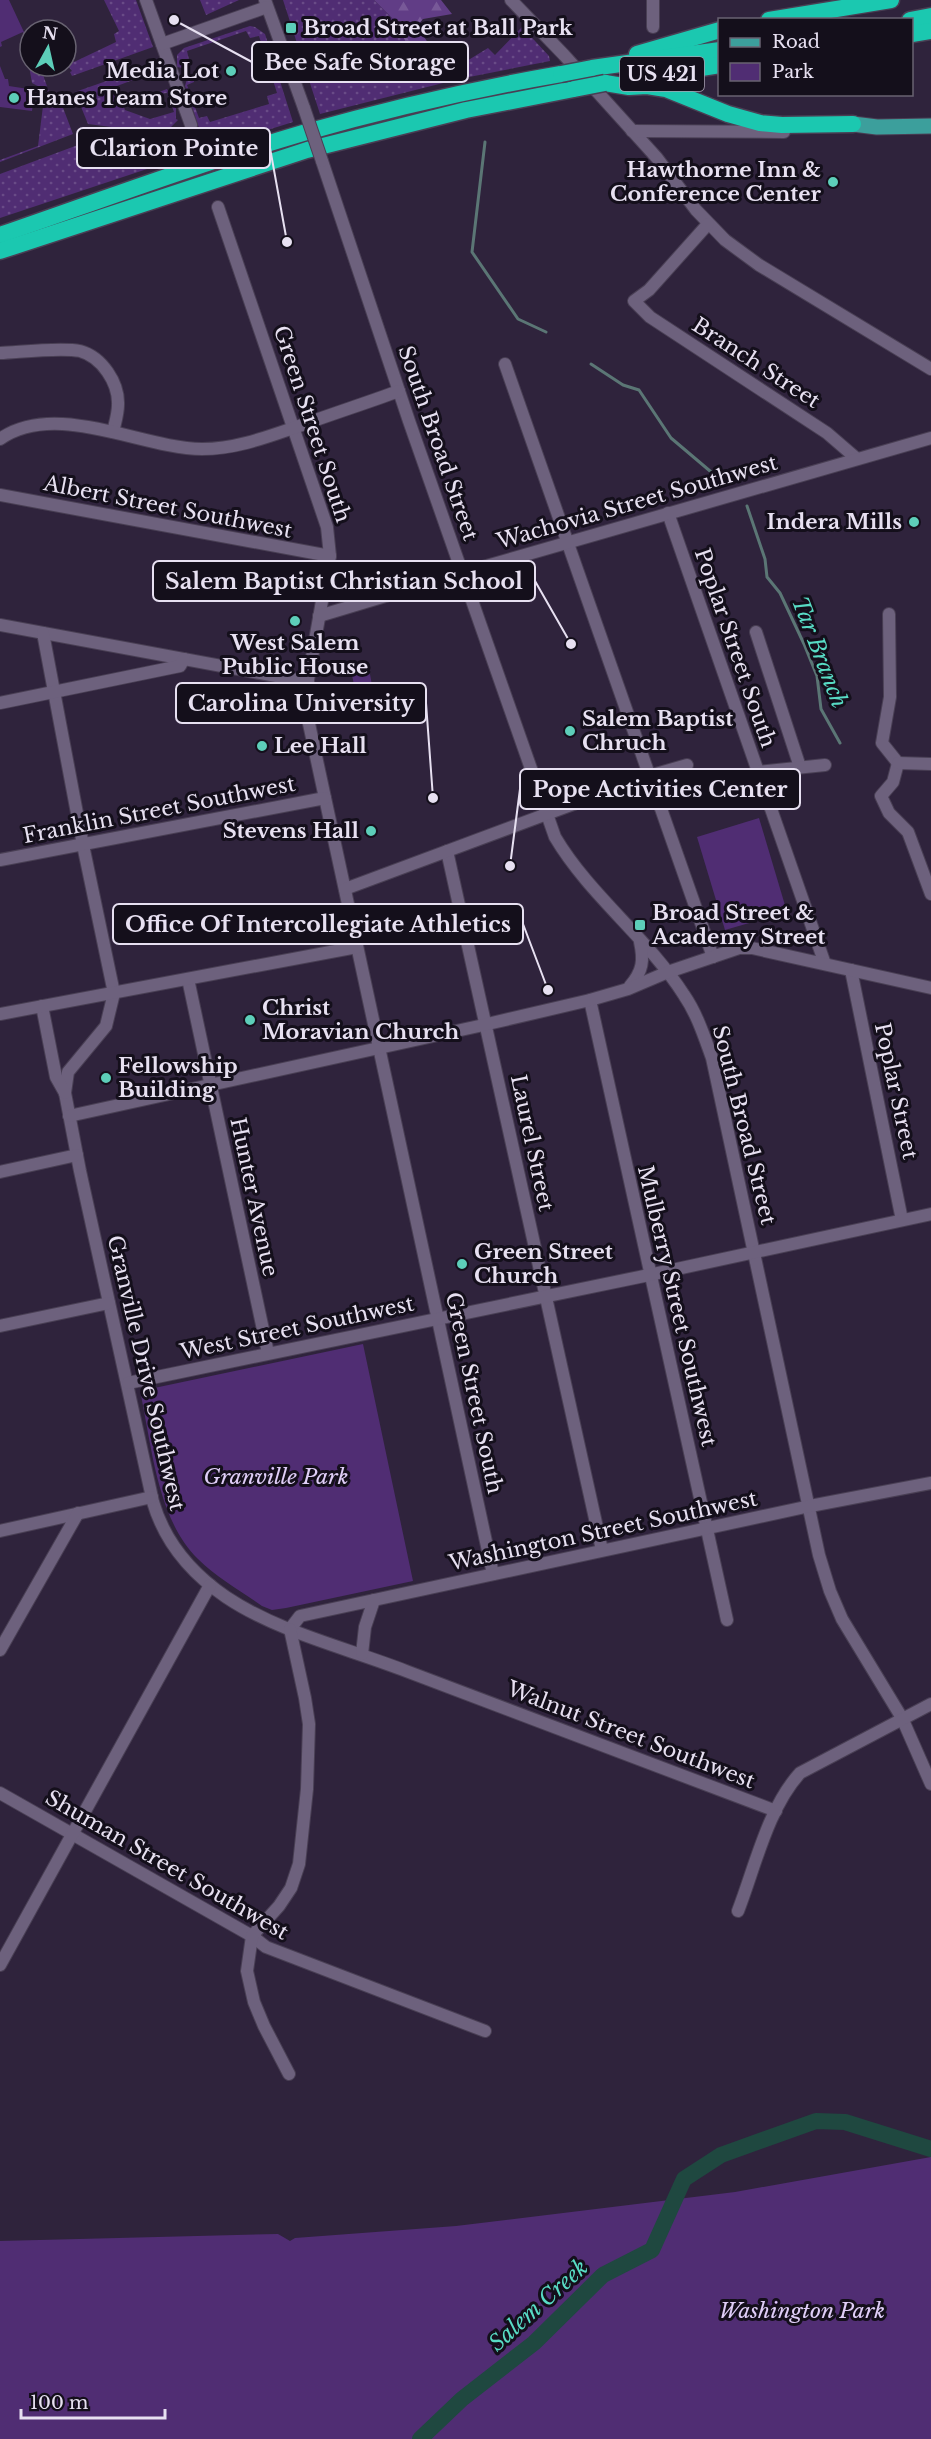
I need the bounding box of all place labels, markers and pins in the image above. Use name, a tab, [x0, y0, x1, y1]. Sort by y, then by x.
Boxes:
place label: Broad Street at Ball Park	[303, 15, 574, 41]
marker: Broad Street at Ball Park	[284, 21, 298, 35]
callout: Bee Safe Storage	[252, 42, 468, 82]
place label: Media Lot	[106, 58, 219, 84]
marker: Media Lot	[224, 64, 238, 78]
place label: Hanes Team Store	[26, 85, 227, 111]
marker: Hanes Team Store	[7, 91, 21, 105]
callout: Clarion Pointe	[77, 128, 270, 168]
place label: Hawthorne Inn & Conference Center	[610, 157, 822, 207]
marker: Hawthorne Inn & Conference Center	[826, 175, 840, 189]
place label: Indera Mills	[766, 509, 902, 535]
marker: Indera Mills	[907, 515, 921, 529]
callout: Salem Baptist Christian School	[153, 561, 535, 601]
marker: West Salem Public House	[288, 614, 302, 628]
place label: West Salem Public House	[222, 630, 368, 680]
callout: Carolina University	[176, 683, 426, 723]
place label: Salem Baptist Chruch	[582, 706, 733, 756]
marker: Salem Baptist Chruch	[563, 724, 577, 738]
place label: Lee Hall	[274, 733, 367, 759]
marker: Lee Hall	[255, 739, 269, 753]
callout: Pope Activities Center	[520, 769, 800, 809]
place label: Stevens Hall	[223, 818, 360, 844]
marker: Stevens Hall	[364, 824, 378, 838]
place label: Broad Street & Academy Street	[651, 900, 825, 950]
callout: Office Of Intercollegiate Athletics	[113, 904, 523, 944]
marker: Broad Street & Academy Street	[633, 918, 647, 932]
place label: Christ Moravian Church	[262, 995, 459, 1045]
marker: Christ Moravian Church	[243, 1013, 257, 1027]
place label: Fellowship Building	[118, 1053, 238, 1103]
marker: Fellowship Building	[99, 1071, 113, 1085]
place label: Green Street Church	[474, 1239, 613, 1289]
marker: Green Street Church	[455, 1257, 469, 1271]

